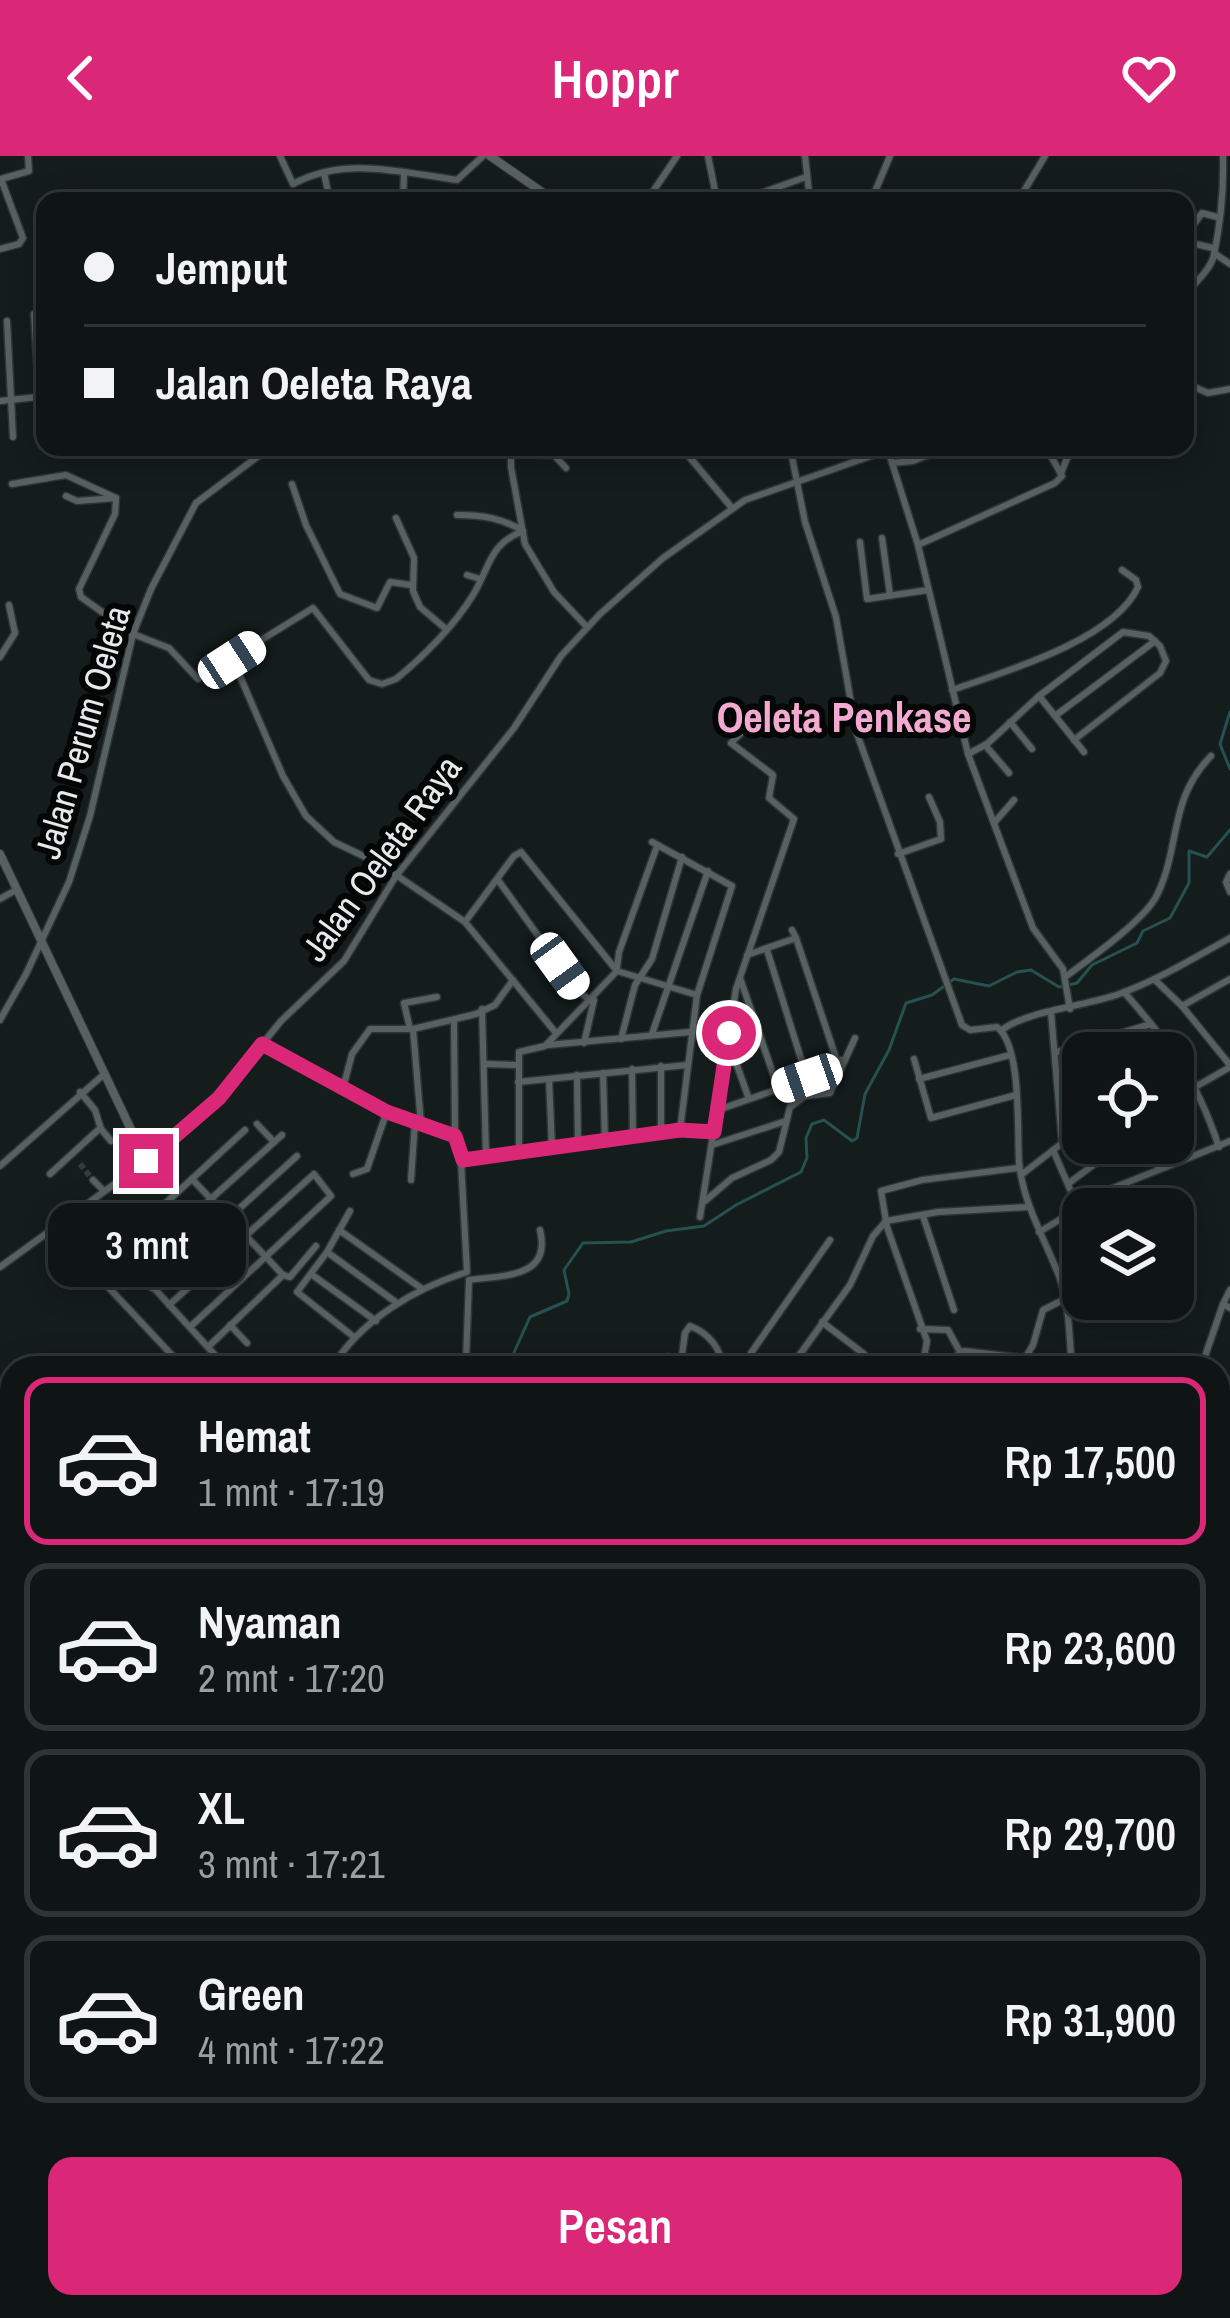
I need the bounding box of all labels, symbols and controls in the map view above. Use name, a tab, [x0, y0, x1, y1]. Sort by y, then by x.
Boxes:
text: Hoppr	[551, 42, 679, 115]
icon: back	[48, 45, 114, 111]
icon: heart	[1116, 45, 1182, 111]
text: Jemput	[156, 237, 287, 298]
text: Jalan Oeleta Raya	[156, 352, 472, 413]
street label: Jalan Perum Oeleta	[23, 600, 141, 864]
car	[192, 625, 272, 695]
district label: Oeleta Penkase	[717, 689, 971, 745]
street label: Jalan Oeleta Raya	[290, 746, 472, 970]
car	[524, 926, 596, 1006]
route start	[702, 1006, 756, 1060]
map controls	[1062, 1032, 1194, 1320]
button: locate	[1062, 1032, 1194, 1164]
car	[767, 1049, 847, 1107]
route end	[119, 1134, 173, 1188]
button: layers	[1062, 1188, 1194, 1320]
callout: 3 mnt	[47, 1203, 245, 1287]
text: 3 mnt	[105, 1219, 189, 1271]
text: Hemat	[198, 1405, 311, 1466]
icon: car	[54, 1407, 162, 1515]
text: Rp 17,500	[1004, 1431, 1176, 1492]
text: 1 mnt · 17:19	[198, 1466, 385, 1518]
text: Nyaman	[198, 1591, 342, 1652]
icon: car	[54, 1593, 162, 1701]
text: Rp 23,600	[1004, 1617, 1176, 1678]
text: 2 mnt · 17:20	[198, 1652, 385, 1704]
text: XL	[198, 1777, 245, 1838]
icon: car	[54, 1779, 162, 1887]
text: Rp 29,700	[1004, 1803, 1176, 1864]
text: 3 mnt · 17:21	[198, 1838, 385, 1890]
text: Green	[198, 1963, 305, 2024]
icon: car	[54, 1965, 162, 2073]
text: Rp 31,900	[1004, 1989, 1176, 2050]
text: 4 mnt · 17:22	[198, 2024, 385, 2076]
button: Pesan	[48, 2157, 1182, 2295]

